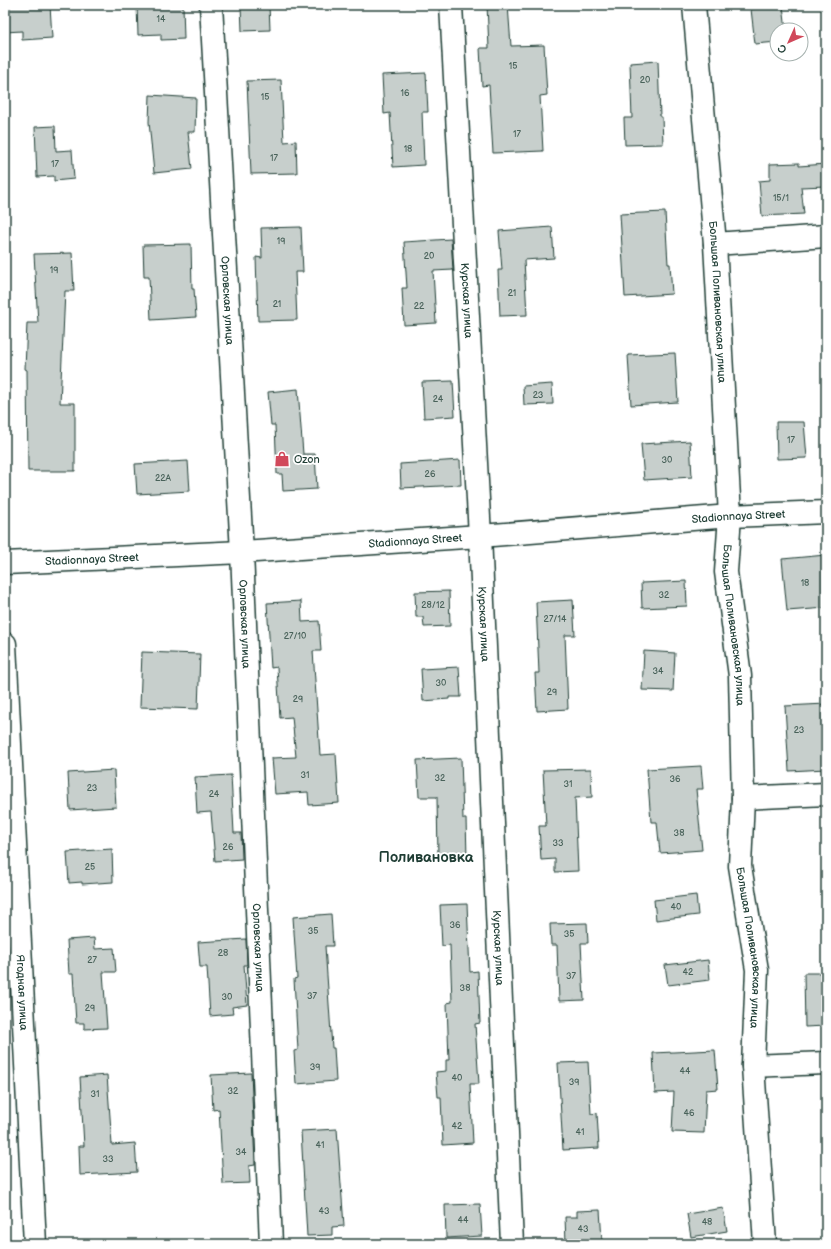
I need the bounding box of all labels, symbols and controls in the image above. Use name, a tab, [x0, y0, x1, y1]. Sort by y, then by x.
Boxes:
house number: 14	[157, 14, 166, 25]
north arrow	[769, 22, 809, 62]
text: С	[775, 41, 790, 56]
house number: 15	[509, 61, 517, 72]
house number: 20	[640, 75, 650, 86]
house number: 16	[401, 88, 410, 99]
house number: 15	[261, 92, 269, 103]
house number: 17	[513, 129, 522, 140]
house number: 18	[404, 144, 412, 155]
house number: 17	[270, 153, 279, 164]
house number: 17	[51, 159, 60, 170]
house number: 15/1	[773, 193, 789, 204]
street label: Большая Поливановская улица	[706, 220, 729, 384]
house number: 19	[277, 236, 285, 247]
house number: 20	[424, 251, 434, 262]
street label: Орловская улица	[218, 256, 236, 346]
street label: Курская улица	[458, 263, 475, 339]
house number: 19	[50, 265, 58, 276]
house number: 21	[508, 288, 516, 299]
house number: 21	[273, 299, 281, 310]
house number: 22	[414, 301, 425, 312]
house number: 23	[533, 390, 544, 401]
house number: 24	[433, 394, 444, 405]
house number: 17	[787, 435, 796, 446]
shop icon: Ozon	[273, 450, 291, 468]
place label: Ozon	[294, 453, 320, 466]
house number: 30	[662, 455, 672, 466]
house number: 26	[425, 469, 436, 480]
house number: 22А	[155, 473, 172, 484]
street label: Stadionnaya Street	[691, 508, 786, 526]
street label: Stadionnaya Street	[368, 531, 463, 550]
street label: Большая Поливановская улица	[719, 544, 747, 706]
street label: Stadionnaya Street	[45, 551, 140, 568]
house number: 18	[801, 578, 809, 589]
street label: Орловская улица	[236, 579, 253, 669]
street label: Курская улица	[475, 586, 492, 663]
house number: 32	[659, 590, 670, 601]
house number: 28/12	[421, 600, 445, 611]
house number: 27/14	[544, 614, 567, 625]
house number: 27/10	[284, 631, 306, 642]
house number: 34	[652, 666, 664, 677]
house number: 30	[436, 678, 446, 689]
house number: 29	[547, 687, 557, 698]
house number: 29	[293, 694, 303, 705]
house number: 23	[794, 725, 805, 736]
house number: 31	[300, 770, 310, 781]
house number: 32	[435, 773, 446, 784]
house number: 36	[669, 774, 681, 785]
house number: 31	[563, 779, 573, 790]
house number: 23	[87, 783, 98, 794]
house number: 24	[209, 789, 220, 800]
house number: 38	[674, 828, 684, 839]
house number: 33	[552, 838, 564, 849]
house number: 26	[223, 842, 234, 853]
district label: Поливановка	[379, 848, 474, 867]
house number: 25	[85, 862, 95, 873]
street label: Большая Поливановская улица	[733, 866, 763, 1029]
house number: 40	[671, 902, 681, 913]
street label: Орловская улица	[250, 903, 266, 993]
street label: Курская улица	[490, 910, 506, 986]
house number: 36	[449, 920, 461, 931]
house number: 35	[308, 926, 318, 937]
house number: 35	[564, 929, 574, 940]
house number: 28	[218, 948, 228, 959]
street label: Ягодная улица	[14, 954, 30, 1031]
house number: 27	[87, 955, 97, 966]
house number: 42	[683, 967, 694, 978]
house number: 37	[566, 971, 577, 982]
house number: 38	[460, 983, 470, 994]
house number: 37	[307, 991, 318, 1002]
house number: 30	[222, 992, 232, 1003]
house number: 29	[85, 1003, 95, 1014]
house number: 39	[310, 1062, 320, 1073]
house number: 44	[680, 1066, 691, 1077]
house number: 40	[452, 1073, 462, 1084]
house number: 39	[569, 1077, 579, 1088]
house number: 32	[228, 1086, 239, 1097]
house number: 31	[90, 1089, 100, 1100]
house number: 46	[684, 1108, 695, 1119]
house number: 42	[452, 1121, 463, 1132]
house number: 41	[576, 1127, 584, 1138]
house number: 41	[316, 1140, 324, 1151]
house number: 34	[235, 1147, 247, 1158]
house number: 33	[102, 1154, 114, 1165]
house number: 43	[318, 1206, 330, 1217]
house number: 44	[458, 1215, 469, 1226]
house number: 48	[702, 1217, 712, 1228]
house number: 43	[577, 1224, 589, 1235]

